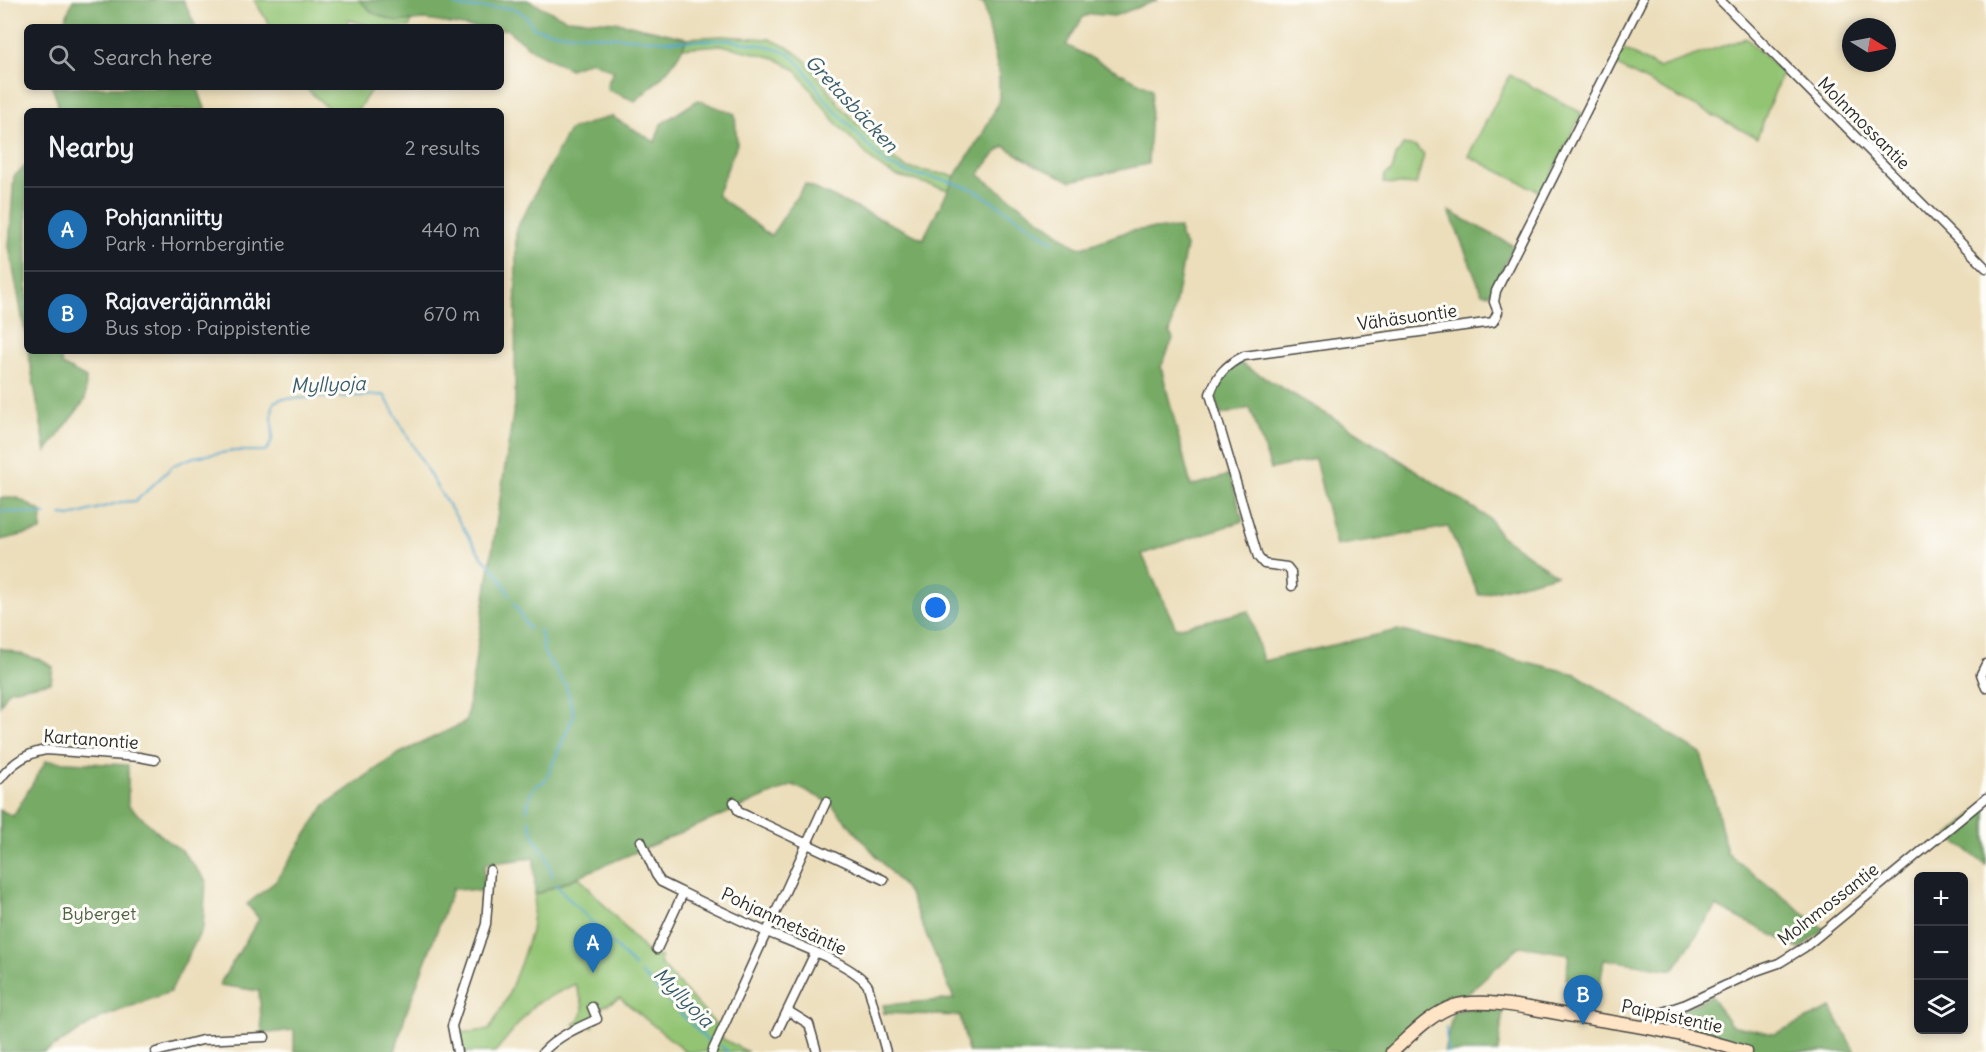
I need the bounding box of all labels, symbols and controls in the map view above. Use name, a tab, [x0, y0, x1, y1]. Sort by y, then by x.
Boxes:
north arrow	[1842, 18, 1896, 72]
search box	[24, 24, 504, 90]
icon: search	[45, 41, 78, 74]
text: Search here	[93, 43, 212, 71]
water label: Gretasbäcken	[800, 49, 904, 158]
street label: Molnmossantie	[1813, 72, 1915, 174]
text: Nearby	[48, 131, 134, 164]
text: 2 results	[405, 135, 480, 160]
text: Pohjanniitty	[105, 203, 223, 231]
text: A	[61, 217, 74, 242]
text: 440 m	[421, 217, 480, 242]
text: Park · Hornbergintie	[105, 231, 284, 256]
text: Rajaveräjänmäki	[105, 287, 271, 315]
street label: Vähäsuontie	[1356, 299, 1458, 335]
text: B	[61, 301, 74, 326]
text: 670 m	[423, 301, 480, 326]
text: Bus stop · Paippistentie	[105, 315, 311, 340]
water label: Myllyoja	[290, 370, 367, 398]
your location	[921, 593, 950, 622]
street label: Kartanontie	[43, 724, 139, 754]
street label: Molnmossantie	[1773, 857, 1883, 951]
map controls	[1914, 872, 1968, 1034]
button: +	[1914, 872, 1968, 926]
street label: Pohjanmetsäntie	[718, 882, 850, 960]
park label: Byberget	[62, 902, 136, 925]
pin: A	[574, 924, 612, 973]
button: −	[1914, 926, 1968, 980]
water label: Myllyoja	[649, 962, 720, 1033]
pin: B	[1564, 976, 1602, 1025]
button: layers	[1914, 980, 1968, 1034]
street label: Paippistentie	[1619, 994, 1725, 1038]

